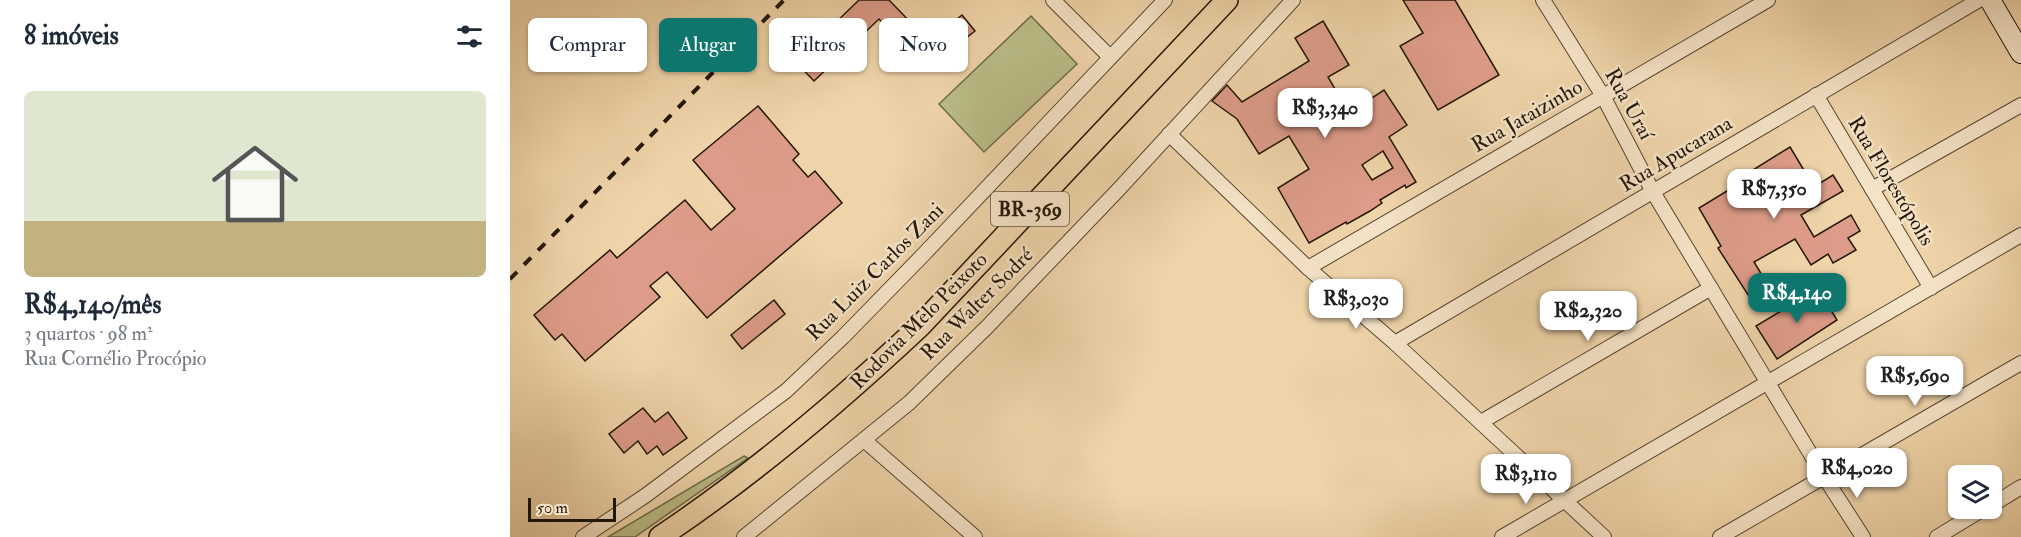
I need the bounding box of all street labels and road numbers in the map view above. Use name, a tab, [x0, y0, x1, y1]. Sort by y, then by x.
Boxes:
street label: Rua Uraí	[1598, 63, 1660, 146]
street label: Rua Jataizinho	[1466, 73, 1588, 159]
street label: Rua Apucarana	[1615, 110, 1737, 198]
street label: Rua Florestópolis	[1842, 111, 1940, 251]
road number: BR-369	[991, 192, 1069, 226]
street label: Rua Luiz Carlos Zani	[800, 197, 950, 347]
street label: Rua Walter Sodré	[915, 242, 1039, 366]
street label: Rodovia Melo Peixoto	[845, 247, 993, 395]

